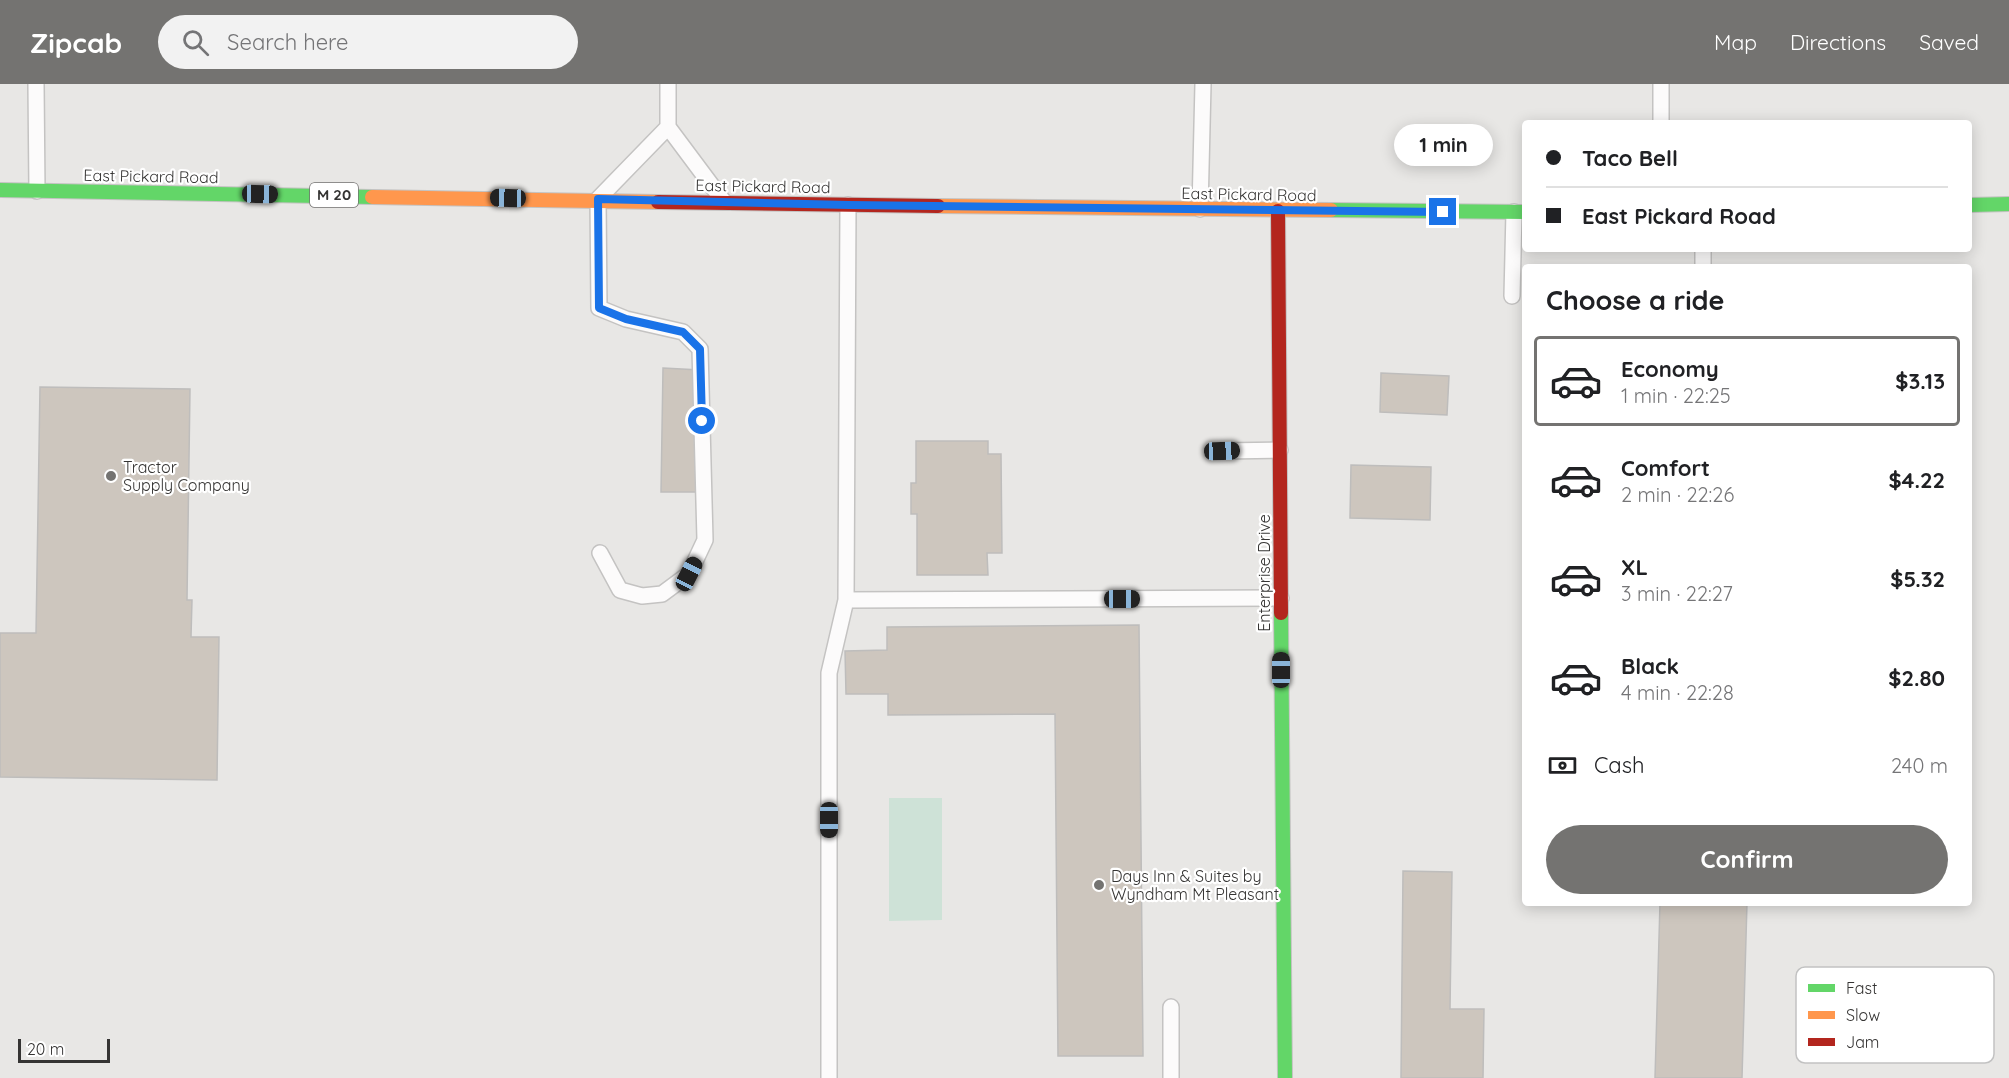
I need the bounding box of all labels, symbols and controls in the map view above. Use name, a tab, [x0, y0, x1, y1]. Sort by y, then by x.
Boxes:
search box	[158, 15, 578, 69]
text: Zipcab	[30, 25, 122, 60]
icon: search	[179, 26, 212, 59]
text: Search here	[227, 28, 349, 56]
text: Map	[1714, 29, 1757, 55]
text: Directions	[1790, 29, 1886, 55]
text: Saved	[1919, 29, 1979, 55]
callout: 1 min	[1394, 125, 1492, 167]
text: 1 min	[1419, 132, 1468, 157]
text: Taco Bell	[1582, 144, 1678, 172]
street label: East Pickard Road	[83, 165, 219, 187]
street label: East Pickard Road	[695, 175, 831, 197]
road number: M 20	[310, 183, 358, 207]
street label: East Pickard Road	[1181, 183, 1317, 205]
car	[242, 185, 278, 203]
car	[490, 189, 526, 207]
route end	[1429, 198, 1456, 225]
text: East Pickard Road	[1582, 202, 1776, 230]
text: Choose a ride	[1546, 283, 1724, 317]
icon: car	[1549, 354, 1603, 408]
text: Economy	[1621, 355, 1719, 383]
text: $3.13	[1895, 367, 1945, 395]
text: 1 min · 22:25	[1621, 383, 1731, 408]
route start	[688, 407, 715, 434]
car	[1204, 441, 1240, 461]
icon: car	[1549, 453, 1603, 507]
text: Comfort	[1621, 454, 1710, 482]
place label: Tractor Supply Company	[123, 457, 250, 495]
text: $4.22	[1888, 466, 1945, 494]
marker: Tractor Supply Company	[104, 469, 118, 483]
text: 2 min · 22:26	[1621, 482, 1734, 507]
street label: Enterprise Drive	[1254, 514, 1274, 632]
icon: car	[1549, 552, 1603, 606]
text: XL	[1621, 553, 1648, 581]
car	[673, 554, 705, 594]
text: $5.32	[1890, 565, 1945, 593]
text: 3 min · 22:27	[1621, 581, 1733, 606]
car	[1104, 590, 1140, 608]
icon: car	[1549, 651, 1603, 705]
car	[1272, 652, 1290, 688]
text: Black	[1621, 652, 1679, 680]
text: $2.80	[1888, 664, 1945, 692]
text: 4 min · 22:28	[1621, 680, 1734, 705]
icon: cash	[1546, 749, 1579, 782]
text: Cash	[1594, 751, 1645, 779]
text: 240 m	[1891, 753, 1948, 778]
car	[820, 802, 838, 838]
button: Confirm	[1546, 825, 1948, 894]
place label: Days Inn & Suites by Wyndham Mt Pleasant	[1111, 866, 1279, 904]
marker: Days Inn & Suites by Wyndham Mt Pleasant	[1092, 878, 1106, 892]
legend	[1796, 967, 1994, 1063]
text: Fast	[1846, 978, 1877, 998]
text: Slow	[1846, 1005, 1880, 1025]
text: Jam	[1846, 1032, 1879, 1052]
scale bar	[18, 1036, 110, 1064]
text: 20 m	[27, 1039, 64, 1059]

